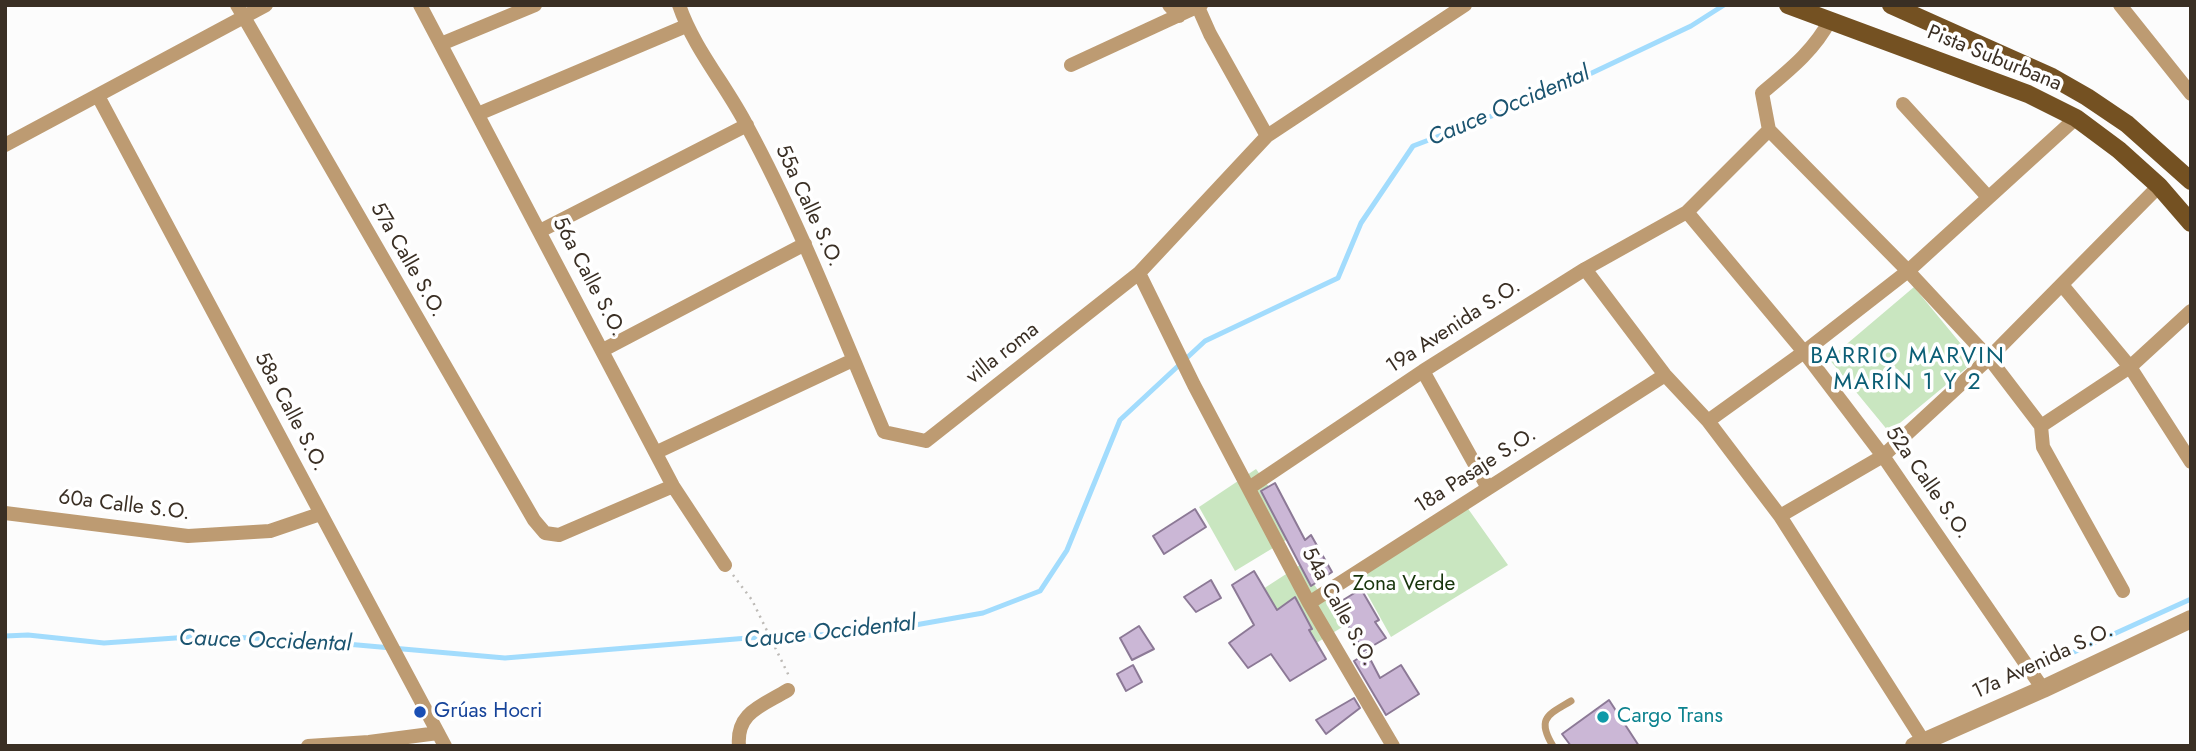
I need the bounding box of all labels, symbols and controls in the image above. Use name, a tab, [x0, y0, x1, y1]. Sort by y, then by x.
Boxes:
street label: Pista Suburbana	[1923, 21, 2065, 97]
water label: Cauce Occidental	[1424, 61, 1594, 153]
street label: 55a Calle S.O.	[769, 141, 847, 271]
street label: 57a Calle S.O.	[364, 198, 450, 322]
street label: 56a Calle S.O.	[546, 213, 630, 341]
street label: 19a Avenida S.O.	[1382, 274, 1526, 380]
street label: villa roma	[962, 318, 1044, 390]
district label: BARRIO MARVIN MARÍN 1 Y 2	[1812, 343, 2004, 397]
street label: 58a Calle S.O.	[248, 348, 332, 476]
street label: 52a Calle S.O.	[1879, 422, 1975, 544]
street label: 18a Pasaje S.O.	[1411, 423, 1541, 519]
street label: 60a Calle S.O.	[57, 485, 191, 527]
street label: 54a Calle S.O.	[1295, 543, 1381, 671]
park label: Zona Verde	[1353, 572, 1455, 598]
water label: Cauce Occidental	[743, 610, 917, 656]
street label: 17a Avenida S.O.	[1969, 618, 2117, 706]
water label: Cauce Occidental	[178, 625, 352, 659]
place label: Grúas Hocri	[434, 699, 543, 725]
marker: Grúas Hocri	[412, 704, 428, 720]
place label: Cargo Trans	[1617, 704, 1723, 730]
marker: Cargo Trans	[1595, 709, 1611, 725]

